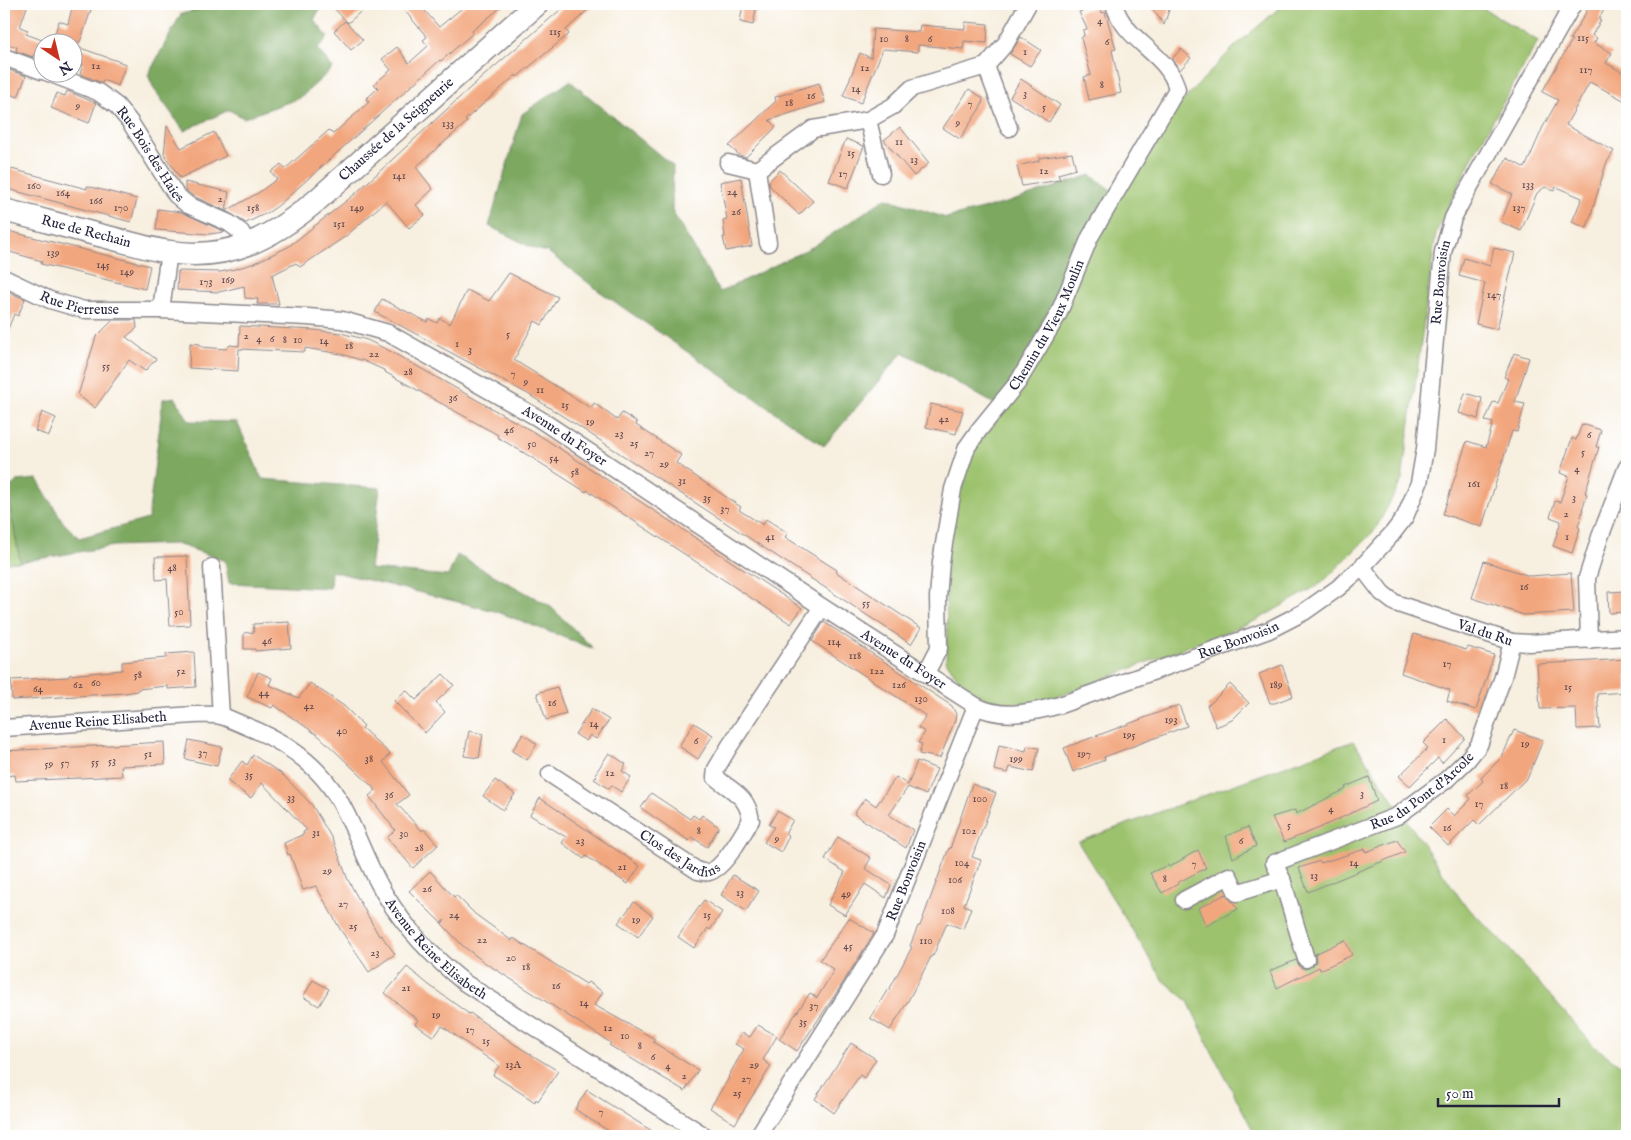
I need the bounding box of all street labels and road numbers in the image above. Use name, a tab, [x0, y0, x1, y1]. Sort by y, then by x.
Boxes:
street label: Chaussée de la Seigneurie	[335, 73, 458, 185]
street label: Rue Bois des Haies	[112, 103, 187, 207]
street label: Rue de Rechain	[39, 211, 133, 252]
street label: Rue Bonvoisin	[1427, 237, 1455, 325]
street label: Chemin du Vieux Moulin	[1005, 257, 1089, 395]
street label: Rue Pierreuse	[37, 287, 120, 319]
street label: Avenue du Foyer	[518, 401, 610, 470]
street label: Val du Ru	[1454, 615, 1515, 651]
street label: Rue Bonvoisin	[1196, 617, 1283, 664]
street label: Avenue du Foyer	[856, 625, 950, 693]
street label: Avenue Reine Elisabeth	[27, 708, 168, 735]
street label: Rue du Pont d'Arcole	[1368, 748, 1479, 834]
street label: Clos des Jardins	[636, 826, 724, 881]
street label: Rue Bonvoisin	[882, 838, 931, 924]
street label: Avenue Reine Elisabeth	[380, 894, 491, 1004]

